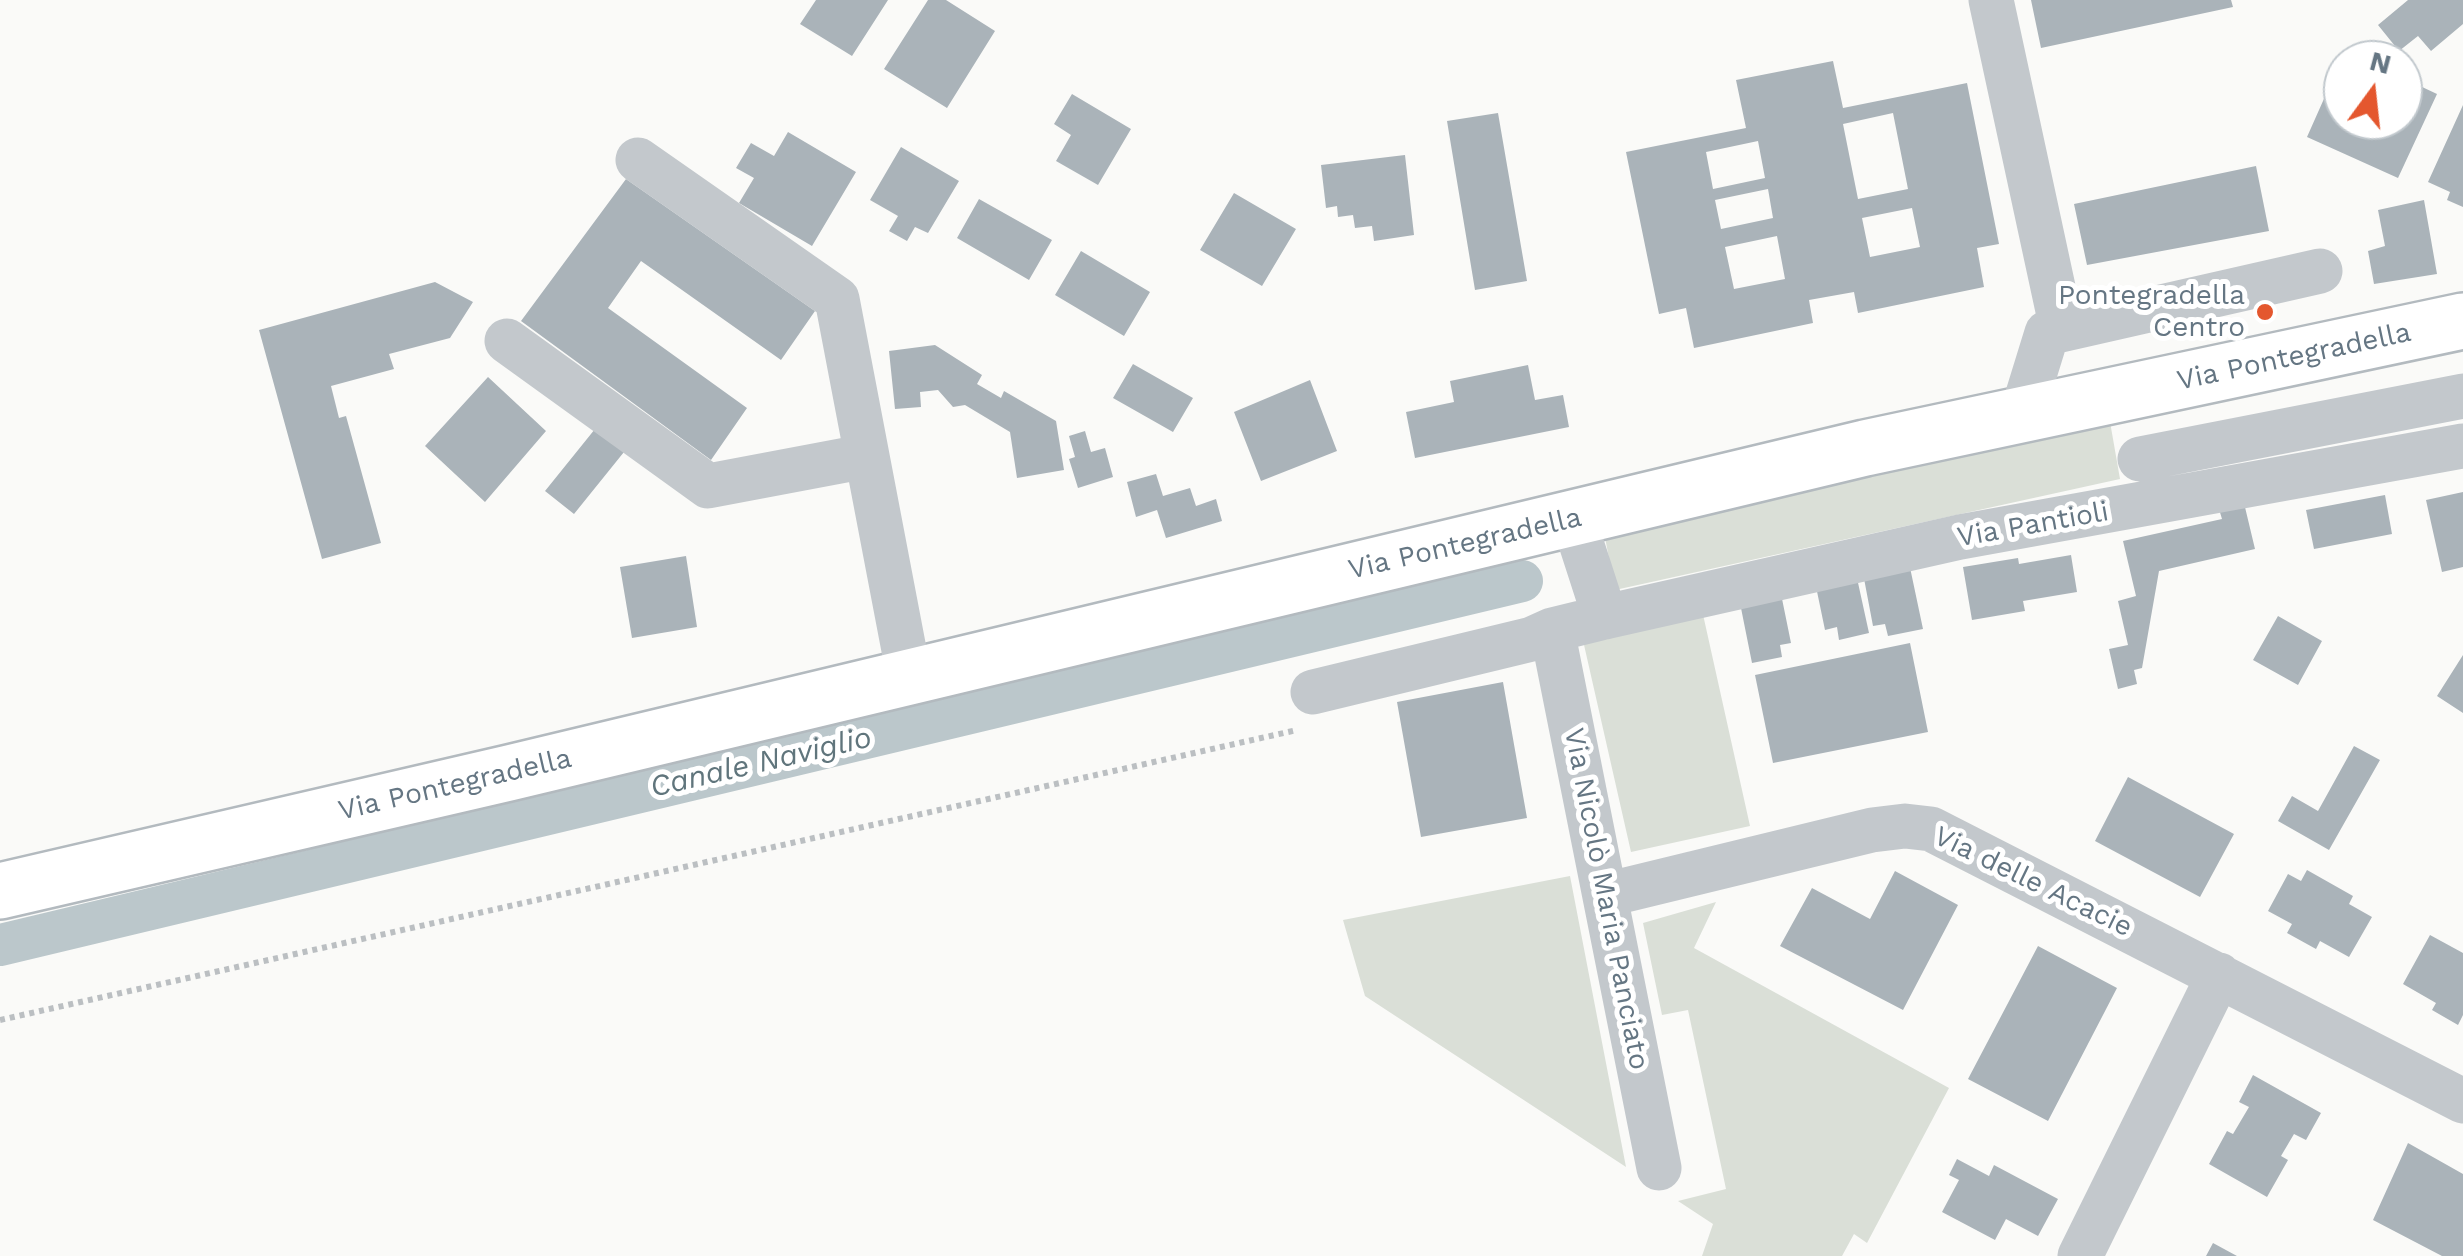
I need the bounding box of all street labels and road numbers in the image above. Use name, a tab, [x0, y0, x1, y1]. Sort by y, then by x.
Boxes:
street label: Via Pontegradella	[2174, 316, 2414, 398]
street label: Via Pantioli	[1955, 495, 2111, 555]
street label: Via Pontegradella	[1345, 501, 1585, 587]
street label: Via Nicolò Maria Panciato	[1556, 725, 1656, 1073]
street label: Via Pontegradella	[335, 742, 575, 828]
street label: Via delle Acacie	[1928, 819, 2138, 945]

